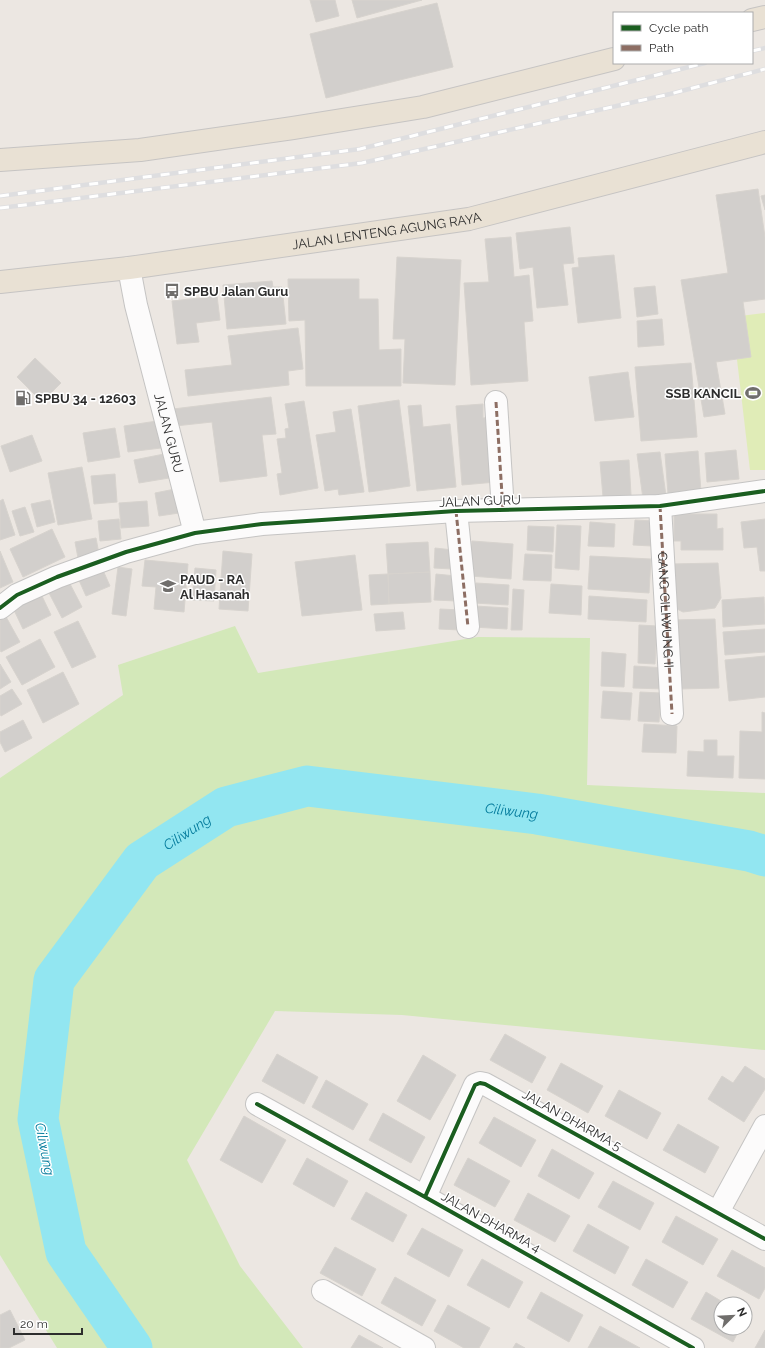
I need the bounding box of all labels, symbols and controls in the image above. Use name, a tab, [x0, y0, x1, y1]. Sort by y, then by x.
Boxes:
legend	[613, 12, 753, 64]
text: Cycle path	[649, 21, 708, 35]
text: Path	[649, 41, 674, 55]
street label: JALAN LENTENG AGUNG RAYA	[291, 209, 483, 252]
bus stop icon: SPBU Jalan Guru	[163, 282, 181, 300]
place label: SPBU Jalan Guru	[184, 284, 288, 299]
sports icon: SSB KANCIL	[744, 384, 762, 402]
place label: SSB KANCIL	[666, 386, 741, 401]
fuel station icon: SPBU 34 - 12603	[14, 389, 32, 407]
place label: SPBU 34 - 12603	[35, 391, 136, 406]
street label: JALAN GURU	[152, 392, 187, 475]
street label: JALAN GURU	[439, 492, 521, 510]
street label: GANG CILIWUNG II	[655, 551, 677, 668]
place label: PAUD - RA Al Hasanah	[180, 572, 250, 602]
school or university icon: PAUD - RA Al Hasanah	[159, 577, 177, 595]
water label: Ciliwung	[484, 800, 539, 822]
water label: Ciliwung	[160, 811, 214, 853]
street label: JALAN DHARMA 5	[520, 1087, 624, 1153]
water label: Ciliwung	[32, 1121, 58, 1177]
street label: JALAN DHARMA 4	[439, 1189, 543, 1255]
north arrow	[713, 1296, 753, 1336]
text: N	[734, 1306, 749, 1319]
scale bar	[14, 1310, 82, 1336]
text: 20 m	[20, 1317, 48, 1331]

